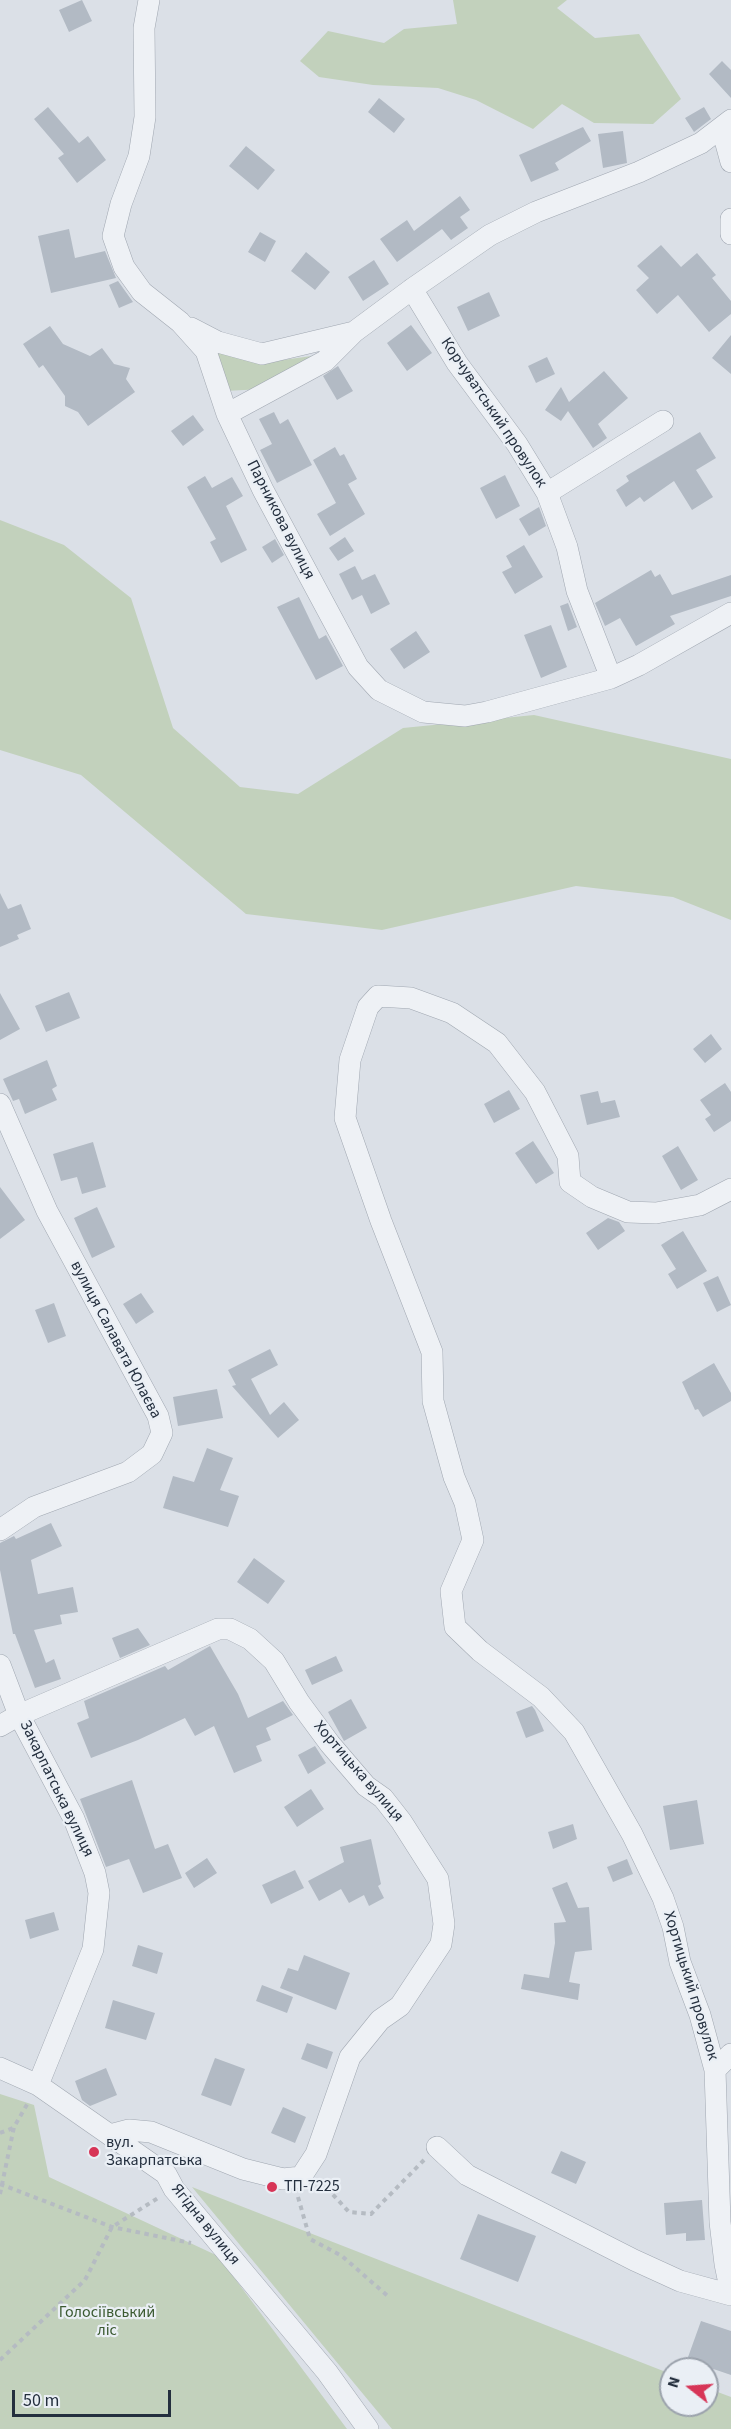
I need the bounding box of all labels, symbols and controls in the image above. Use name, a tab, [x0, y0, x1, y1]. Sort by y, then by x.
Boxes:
street label: Корчуватський провулок	[436, 334, 550, 492]
street label: Парникова вулиця	[242, 457, 318, 583]
street label: вулиця Салавата Юлаєва	[65, 1258, 165, 1422]
street label: Закарпатська вулиця	[15, 1718, 97, 1860]
street label: Хортицька вулиця	[309, 1718, 407, 1826]
street label: Хортицький провулок	[658, 1909, 722, 2063]
place label: вул. Закарпатська	[106, 2133, 202, 2171]
marker: вул. Закарпатська	[87, 2145, 101, 2159]
place label: ТП-7225	[284, 2177, 340, 2197]
marker: ТП-7225	[265, 2180, 279, 2194]
street label: Ягідна вулиця	[166, 2181, 244, 2269]
park label: Голосіївський ліс	[59, 2303, 155, 2341]
north arrow	[659, 2357, 719, 2417]
text: N	[662, 2374, 686, 2391]
scale bar	[15, 2378, 174, 2416]
text: 50 m	[23, 2388, 59, 2413]

